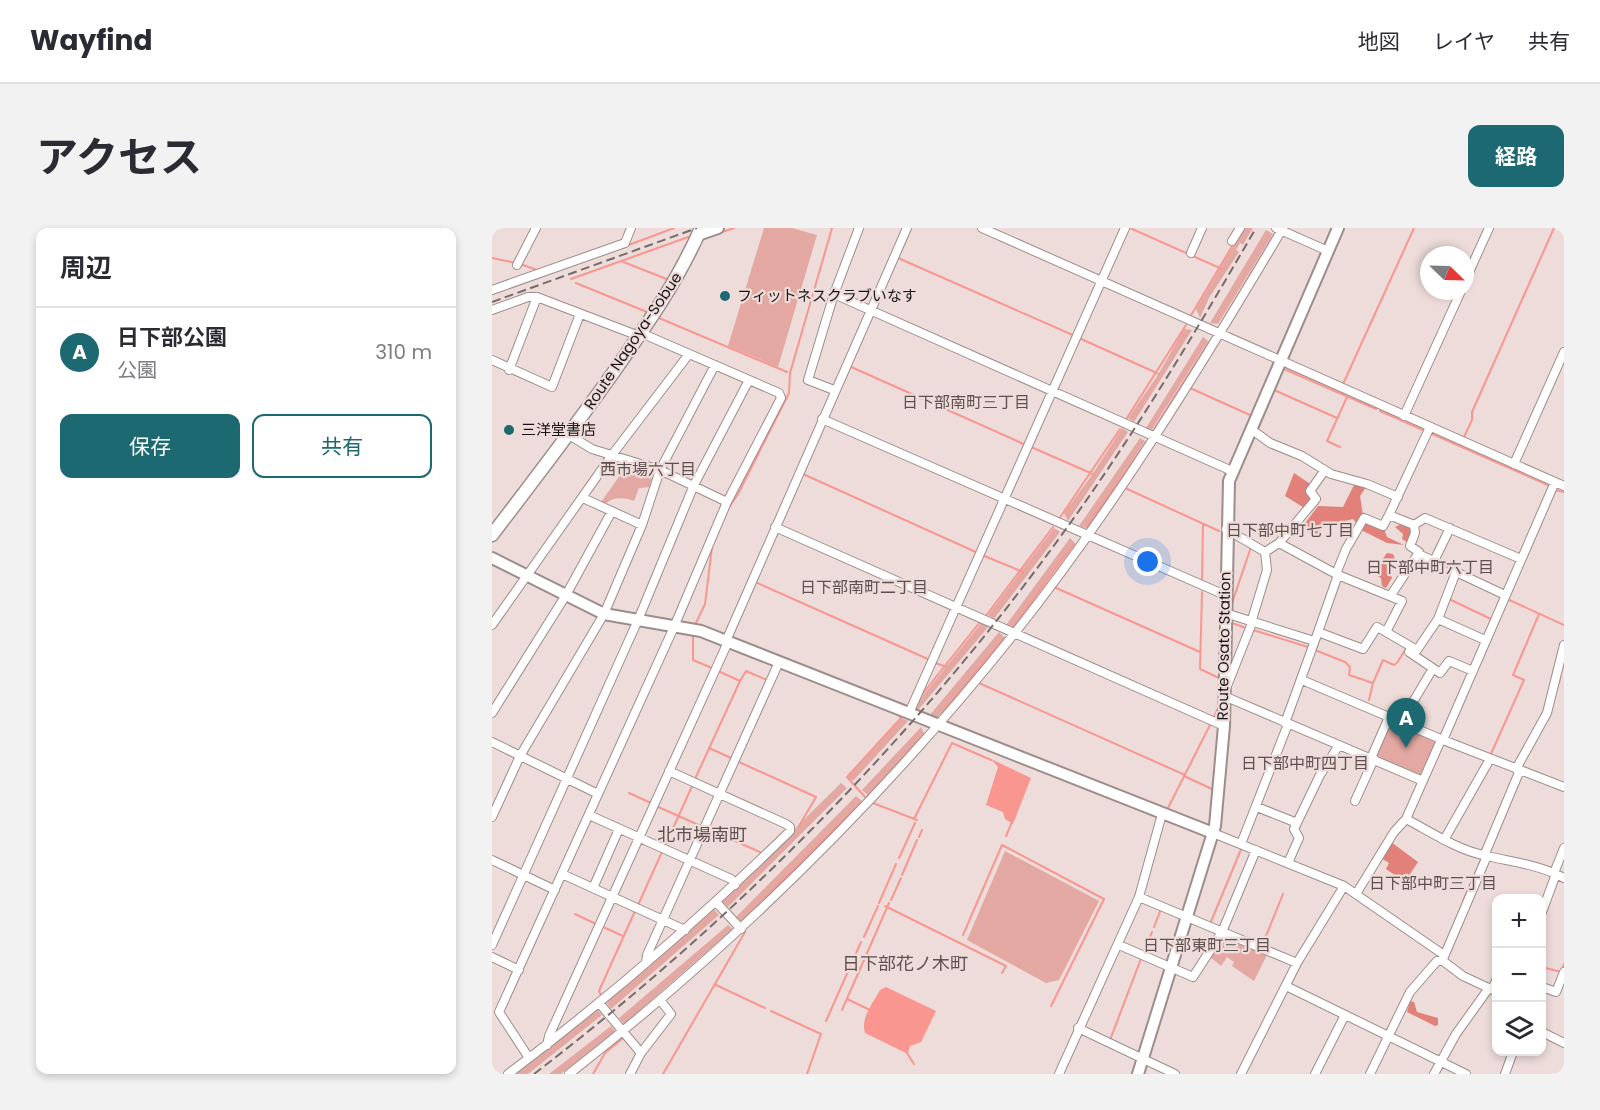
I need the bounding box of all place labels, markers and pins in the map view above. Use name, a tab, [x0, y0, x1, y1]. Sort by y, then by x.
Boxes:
place label: フィットネスクラブいなす	[737, 285, 917, 306]
marker: フィットネスクラブいなす	[718, 289, 732, 303]
place label: 三洋堂書店	[521, 419, 596, 440]
marker: 三洋堂書店	[502, 423, 516, 437]
pin: A	[1386, 698, 1426, 748]

